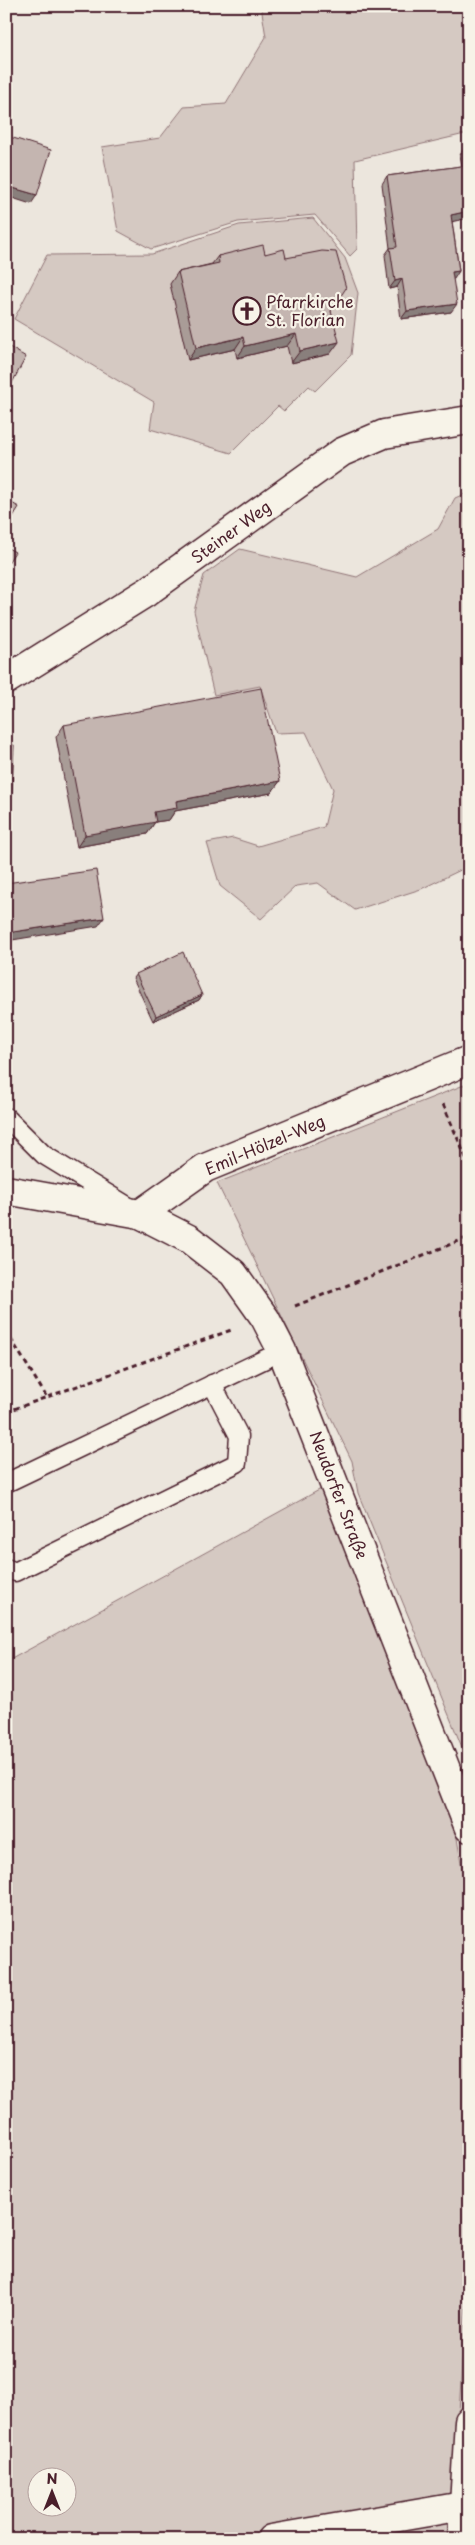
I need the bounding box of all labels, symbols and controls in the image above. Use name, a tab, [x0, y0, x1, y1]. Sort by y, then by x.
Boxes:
place label: Pfarrkirche St. Florian	[266, 289, 354, 331]
church icon: Pfarrkirche St. Florian	[232, 296, 262, 326]
street label: Steiner Weg	[186, 494, 275, 568]
street label: Emil-Hölzel-Weg	[201, 1108, 328, 1180]
street label: Neudorfer Straße	[304, 1427, 375, 1562]
north arrow	[28, 2468, 78, 2518]
text: N	[46, 2468, 58, 2489]

